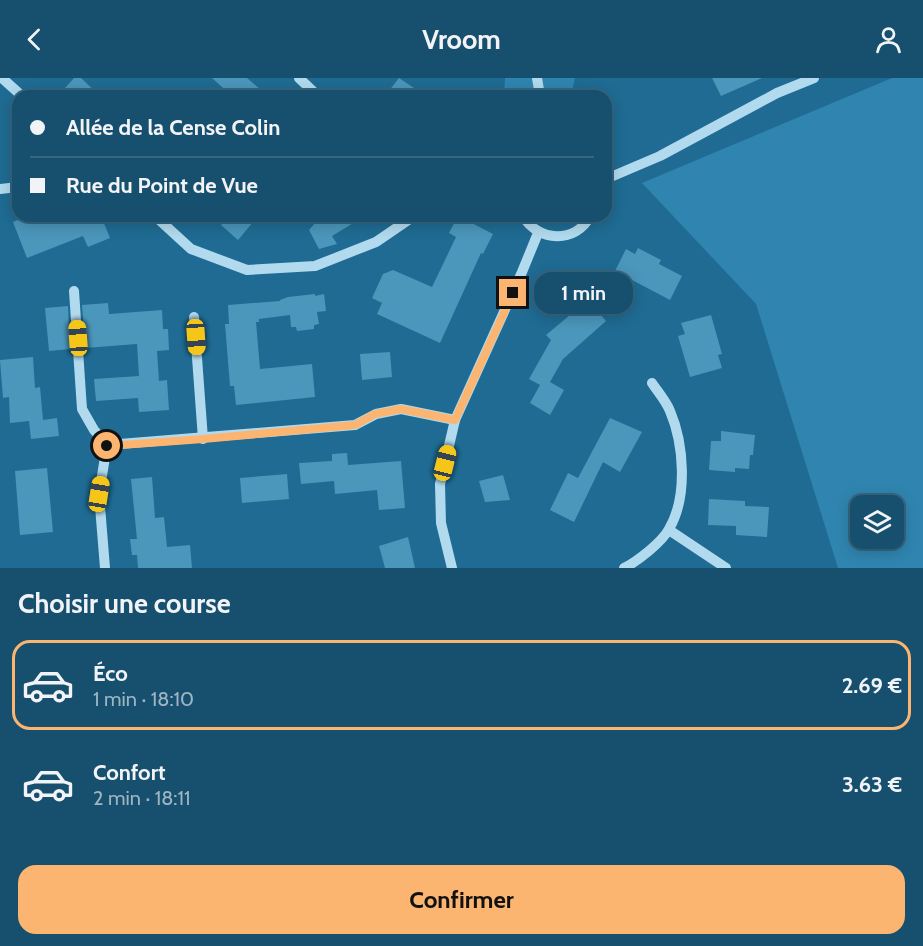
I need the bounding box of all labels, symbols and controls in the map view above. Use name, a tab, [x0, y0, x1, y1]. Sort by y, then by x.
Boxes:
icon: back	[18, 23, 51, 56]
text: Vroom	[422, 23, 501, 56]
icon: person	[872, 23, 905, 56]
text: Allée de la Cense Colin	[66, 114, 280, 141]
text: Rue du Point de Vue	[66, 172, 258, 199]
callout: 1 min	[534, 272, 633, 314]
route end	[499, 279, 526, 306]
text: 1 min	[561, 281, 606, 305]
car	[186, 318, 206, 356]
car	[68, 319, 88, 357]
route start	[93, 432, 120, 459]
car	[432, 443, 458, 483]
car	[87, 475, 111, 513]
map controls	[850, 495, 904, 549]
button: layers	[850, 495, 904, 549]
text: Choisir une course	[18, 587, 231, 620]
icon: car	[21, 658, 75, 712]
text: Éco	[93, 660, 128, 687]
text: 2.69 €	[842, 672, 902, 699]
text: 1 min · 18:10	[93, 687, 194, 711]
icon: car	[21, 757, 75, 811]
text: Confort	[93, 759, 166, 786]
text: 3.63 €	[842, 771, 902, 798]
text: 2 min · 18:11	[93, 786, 191, 810]
button: Confirmer	[18, 865, 905, 934]

